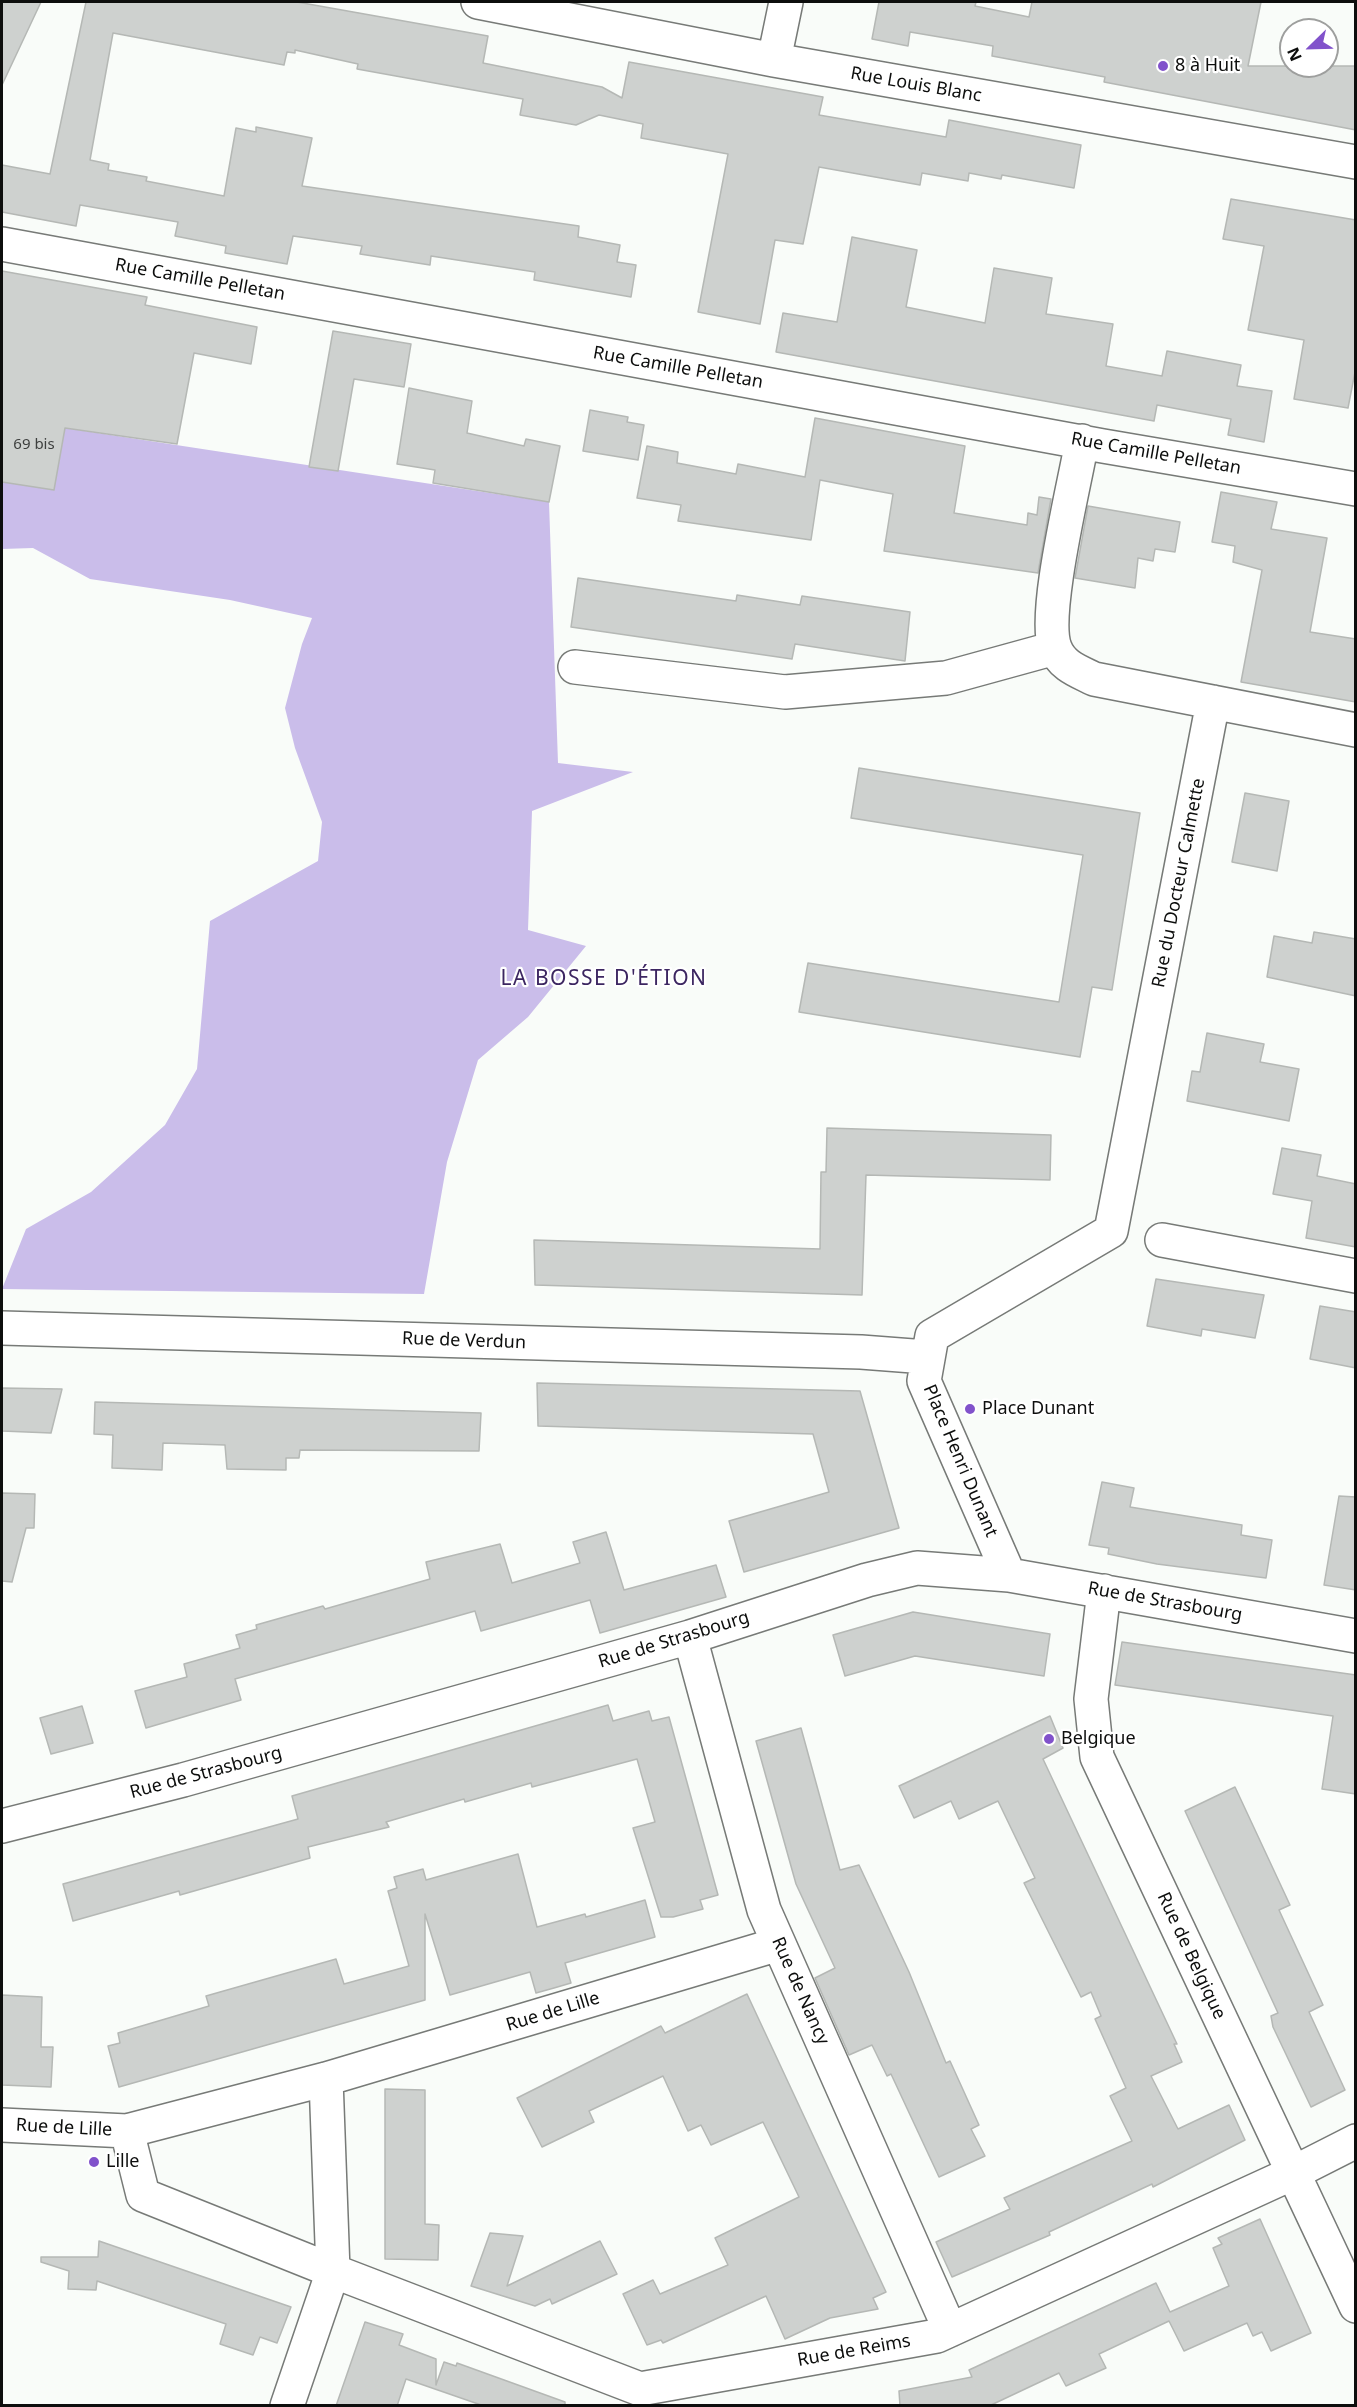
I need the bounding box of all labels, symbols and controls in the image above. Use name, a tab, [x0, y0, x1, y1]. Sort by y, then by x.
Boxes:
north arrow	[1279, 18, 1339, 78]
text: N	[1282, 44, 1307, 65]
place label: 8 à Huit	[1175, 55, 1240, 77]
marker: 8 à Huit	[1156, 59, 1170, 73]
street label: Rue Louis Blanc	[849, 63, 983, 107]
street label: Rue Camille Pelletan	[113, 254, 287, 306]
street label: Rue Camille Pelletan	[591, 342, 765, 394]
street label: Rue Camille Pelletan	[1069, 428, 1243, 480]
house number: 69 bis	[13, 436, 55, 454]
street label: Rue du Docteur Calmette	[1148, 776, 1210, 990]
district label: LA BOSSE D'ÉTION	[500, 966, 708, 992]
street label: Rue de Verdun	[402, 1328, 526, 1354]
street label: Place Henri Dunant	[918, 1381, 1002, 1541]
place label: Place Dunant	[982, 1398, 1094, 1420]
marker: Place Dunant	[963, 1402, 977, 1416]
street label: Rue de Strasbourg	[1086, 1578, 1244, 1626]
street label: Rue de Strasbourg	[596, 1607, 752, 1673]
place label: Belgique	[1061, 1728, 1136, 1750]
marker: Belgique	[1042, 1732, 1056, 1746]
street label: Rue de Strasbourg	[128, 1742, 284, 1804]
street label: Rue de Belgique	[1152, 1889, 1230, 2023]
street label: Rue de Nancy	[767, 1934, 833, 2048]
street label: Rue de Lille	[504, 1988, 602, 2036]
street label: Rue de Lille	[15, 2115, 113, 2141]
place label: Lille	[106, 2151, 140, 2173]
marker: Lille	[87, 2155, 101, 2169]
street label: Rue de Reims	[796, 2330, 912, 2372]

